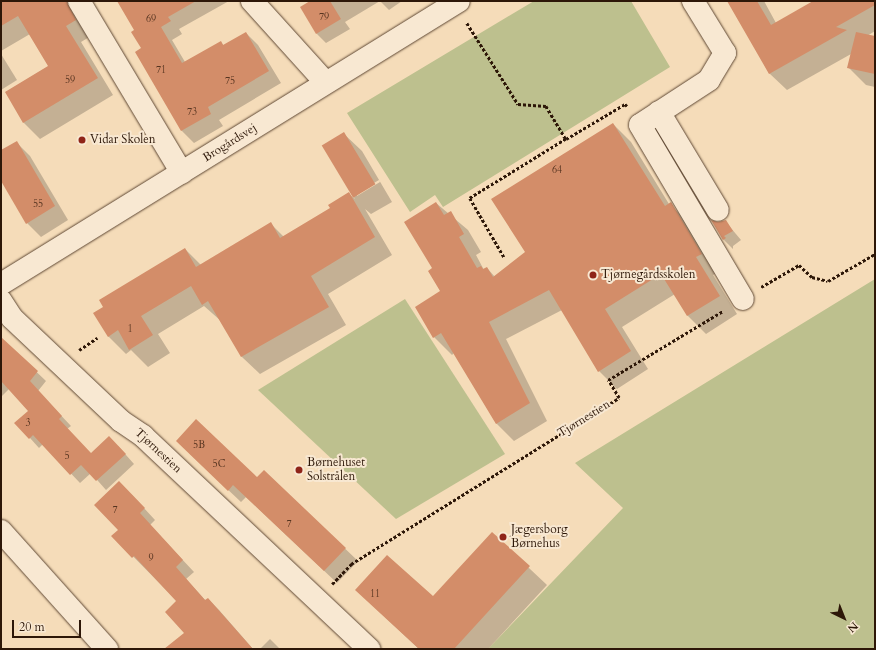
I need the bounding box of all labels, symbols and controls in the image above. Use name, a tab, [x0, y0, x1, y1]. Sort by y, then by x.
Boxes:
house number: 79	[319, 12, 329, 24]
house number: 69	[146, 14, 156, 26]
house number: 71	[156, 65, 166, 77]
house number: 59	[65, 75, 75, 87]
house number: 75	[225, 76, 235, 88]
house number: 73	[187, 107, 197, 119]
street label: Brogårdsvej	[200, 121, 260, 165]
place label: Vidar Skolen	[90, 133, 156, 147]
marker: Vidar Skolen	[77, 135, 87, 145]
house number: 64	[552, 165, 562, 177]
house number: 55	[33, 199, 43, 211]
place label: Tjørnegårdsskolen	[601, 268, 696, 282]
marker: Tjørnegårdsskolen	[588, 270, 598, 280]
house number: 1	[127, 324, 133, 336]
street label: Tjørnestien	[555, 397, 613, 441]
house number: 3	[25, 418, 31, 430]
street label: Tjørnestien	[131, 426, 185, 476]
house number: 5B	[193, 440, 205, 452]
house number: 5	[64, 451, 70, 463]
place label: Børnehuset Solstrålen	[307, 456, 365, 484]
house number: 5C	[213, 459, 225, 471]
marker: Børnehuset Solstrålen	[294, 465, 304, 475]
house number: 7	[112, 505, 118, 517]
house number: 7	[286, 519, 292, 531]
place label: Jægersborg Børnehus	[511, 523, 568, 551]
marker: Jægersborg Børnehus	[498, 532, 508, 542]
house number: 9	[148, 553, 154, 565]
house number: 11	[370, 589, 380, 601]
north arrow	[824, 598, 864, 638]
scale bar	[14, 612, 83, 638]
text: N	[844, 618, 861, 636]
text: 20 m	[19, 619, 45, 635]

